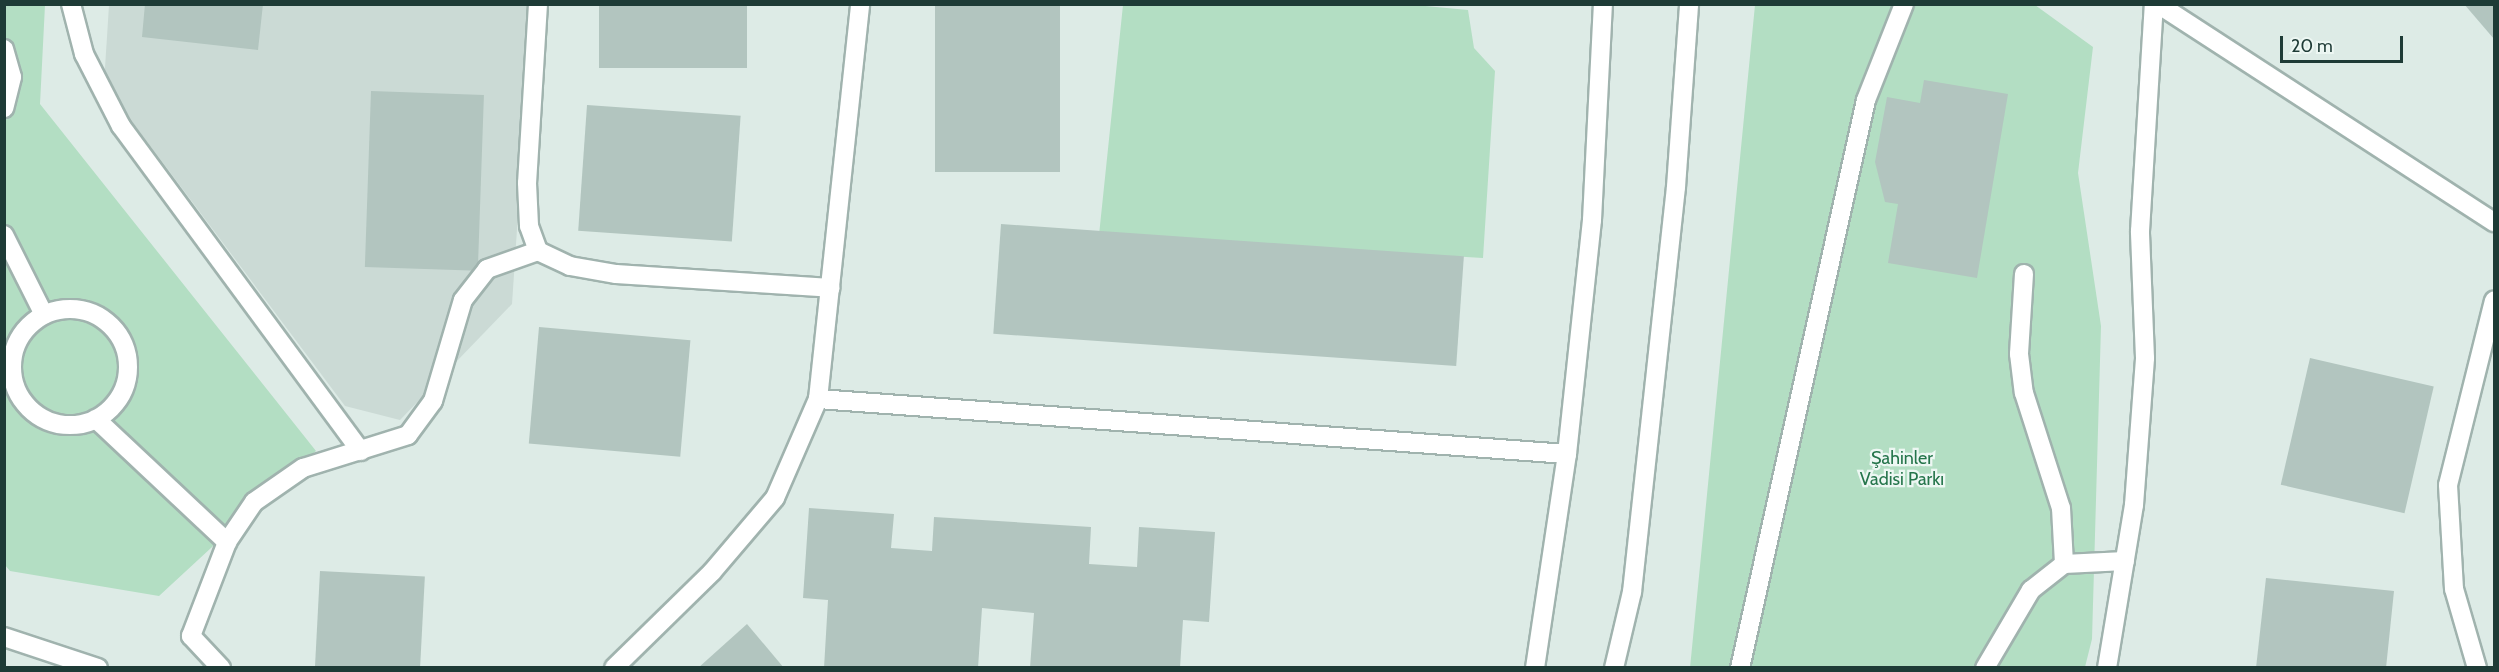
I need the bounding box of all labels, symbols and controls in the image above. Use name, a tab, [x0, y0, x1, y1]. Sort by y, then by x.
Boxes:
scale bar	[2283, 24, 2406, 62]
text: 20 m	[2291, 35, 2333, 57]
park label: Şahinler Vadisi Parkı	[1860, 448, 1944, 490]

